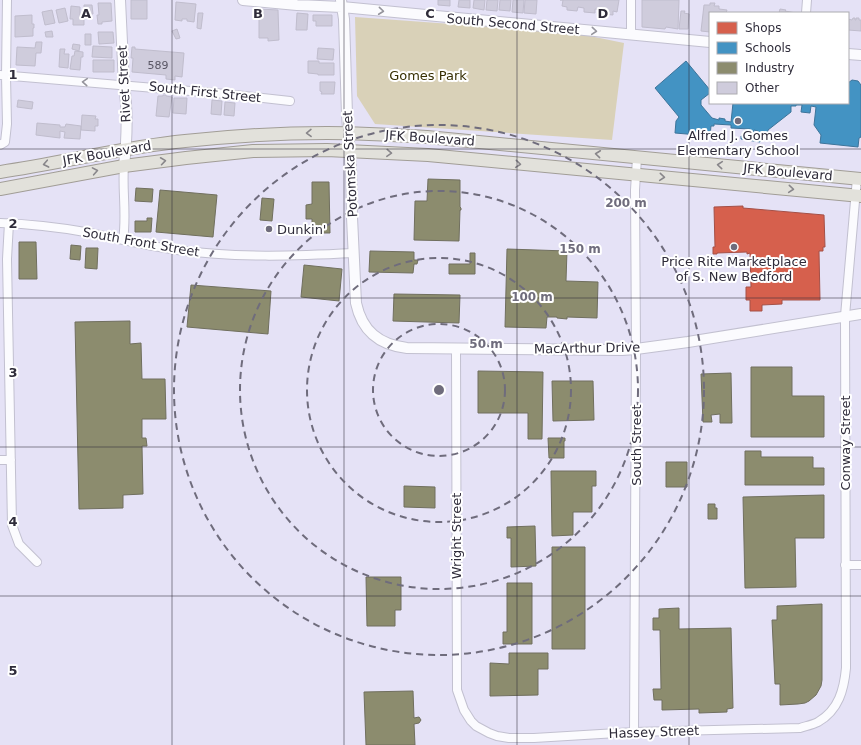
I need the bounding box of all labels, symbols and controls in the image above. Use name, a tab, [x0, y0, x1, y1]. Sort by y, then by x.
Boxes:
text: A	[81, 6, 91, 21]
text: B	[253, 6, 263, 21]
text: C	[425, 6, 435, 21]
text: D	[598, 6, 609, 21]
one-way arrow	[378, 7, 384, 16]
street label: South Second Street	[446, 11, 580, 37]
legend	[709, 12, 849, 104]
text: Shops	[745, 21, 781, 35]
one-way arrow	[591, 26, 597, 35]
text: Schools	[745, 41, 791, 55]
street label: Rivet Street	[114, 45, 134, 123]
house number: 589	[148, 59, 169, 72]
text: Industry	[745, 61, 794, 75]
text: 1	[8, 67, 18, 82]
park label: Gomes Park	[389, 68, 467, 83]
one-way arrow	[82, 77, 88, 86]
street label: South First Street	[148, 79, 262, 105]
text: Other	[745, 81, 779, 95]
street label: Potomska Street	[340, 110, 360, 218]
marker: Alfred J. Gomes Elementary School	[733, 116, 743, 126]
street label: JFK Boulevard	[384, 127, 475, 149]
place label: Alfred J. Gomes Elementary School	[677, 128, 799, 158]
one-way arrow	[306, 129, 312, 137]
street label: JFK Boulevard	[61, 138, 152, 168]
one-way arrow	[386, 148, 392, 157]
one-way arrow	[595, 149, 601, 158]
one-way arrow	[160, 157, 166, 166]
one-way arrow	[43, 159, 49, 168]
one-way arrow	[515, 159, 521, 168]
one-way arrow	[717, 161, 723, 170]
street label: JFK Boulevard	[742, 161, 833, 183]
one-way arrow	[92, 167, 98, 176]
one-way arrow	[659, 172, 665, 181]
one-way arrow	[788, 185, 794, 194]
text: 200 m	[605, 196, 647, 210]
text: 2	[8, 216, 18, 231]
place label: Dunkin'	[277, 222, 326, 237]
street label: South Front Street	[81, 224, 201, 260]
marker: Dunkin'	[264, 224, 274, 234]
text: 150 m	[559, 242, 601, 256]
marker: Price Rite Marketplace of S. New Bedford	[729, 242, 739, 252]
place label: Price Rite Marketplace of S. New Bedford	[661, 254, 807, 284]
text: 100 m	[511, 290, 553, 304]
text: 50 m	[469, 337, 503, 351]
street label: MacArthur Drive	[534, 340, 640, 356]
text: 3	[8, 365, 18, 380]
centre of rings	[432, 383, 446, 397]
street label: Conway Street	[838, 395, 853, 491]
street label: South Street	[629, 404, 644, 486]
street label: Wright Street	[449, 493, 464, 579]
text: 4	[8, 514, 18, 529]
text: 5	[8, 663, 18, 678]
street label: Hassey Street	[608, 723, 700, 741]

